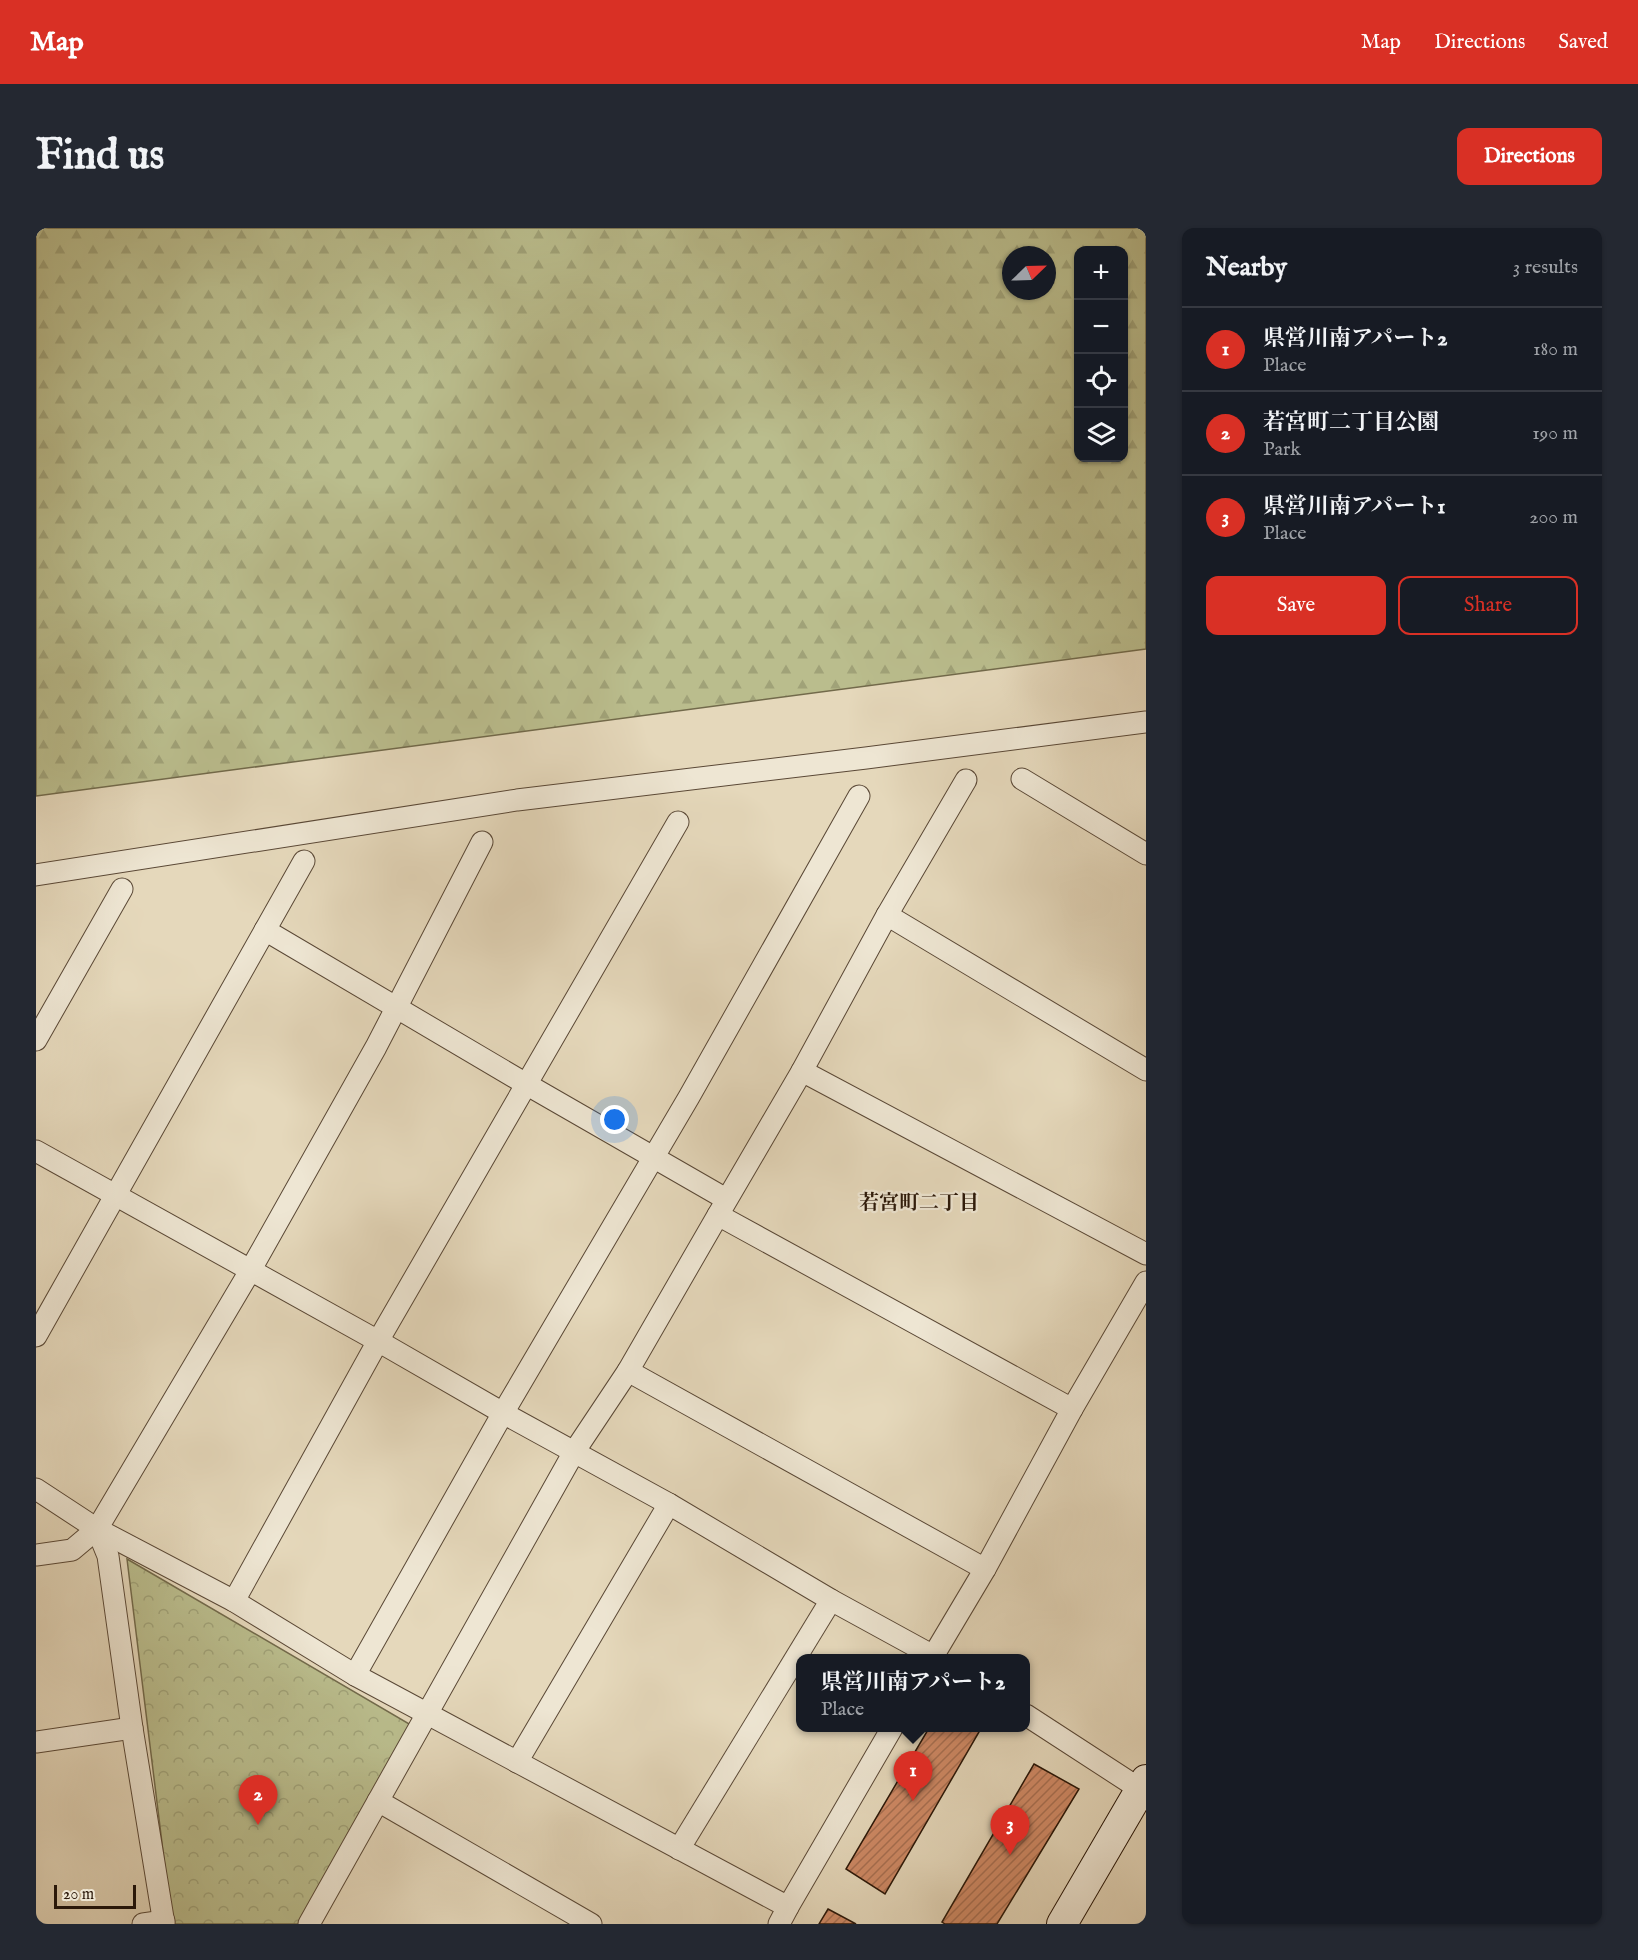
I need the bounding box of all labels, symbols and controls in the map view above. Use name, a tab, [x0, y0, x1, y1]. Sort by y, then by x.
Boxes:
text: Map	[30, 25, 84, 60]
text: Map	[1361, 29, 1401, 56]
text: Directions	[1434, 29, 1525, 56]
text: Saved	[1558, 29, 1608, 56]
button: Directions	[1457, 128, 1602, 185]
text: Find us	[36, 130, 164, 183]
north arrow	[1002, 246, 1056, 300]
map controls	[1074, 246, 1128, 462]
button: +	[1074, 246, 1128, 300]
text: Nearby	[1206, 251, 1287, 284]
text: 3 results	[1513, 255, 1578, 280]
button: −	[1074, 300, 1128, 354]
text: 県営川南アパート2	[1263, 325, 1448, 353]
text: 1	[1222, 337, 1229, 362]
text: 180 m	[1533, 337, 1578, 362]
text: Place	[1263, 353, 1306, 378]
button: locate	[1074, 354, 1128, 408]
button: layers	[1074, 408, 1128, 462]
text: 若宮町二丁目公園	[1263, 409, 1439, 437]
text: 2	[1221, 421, 1230, 446]
text: 190 m	[1532, 421, 1578, 446]
text: Park	[1263, 437, 1301, 462]
text: 県営川南アパート1	[1263, 493, 1445, 521]
text: 3	[1222, 505, 1229, 530]
text: 200 m	[1529, 505, 1578, 530]
text: Place	[1263, 521, 1306, 546]
button: Save	[1206, 576, 1386, 635]
button: Share	[1398, 576, 1578, 635]
your location	[600, 1105, 629, 1134]
district label: 若宮町二丁目	[859, 1191, 979, 1216]
popup	[796, 1654, 1030, 1732]
text: 県営川南アパート2	[821, 1669, 1005, 1697]
text: Place	[821, 1697, 864, 1722]
pin: 1	[894, 1752, 932, 1801]
pin: 2	[238, 1776, 278, 1825]
pin: 3	[990, 1806, 1030, 1855]
scale bar	[54, 1882, 136, 1910]
text: 20 m	[63, 1885, 94, 1905]

